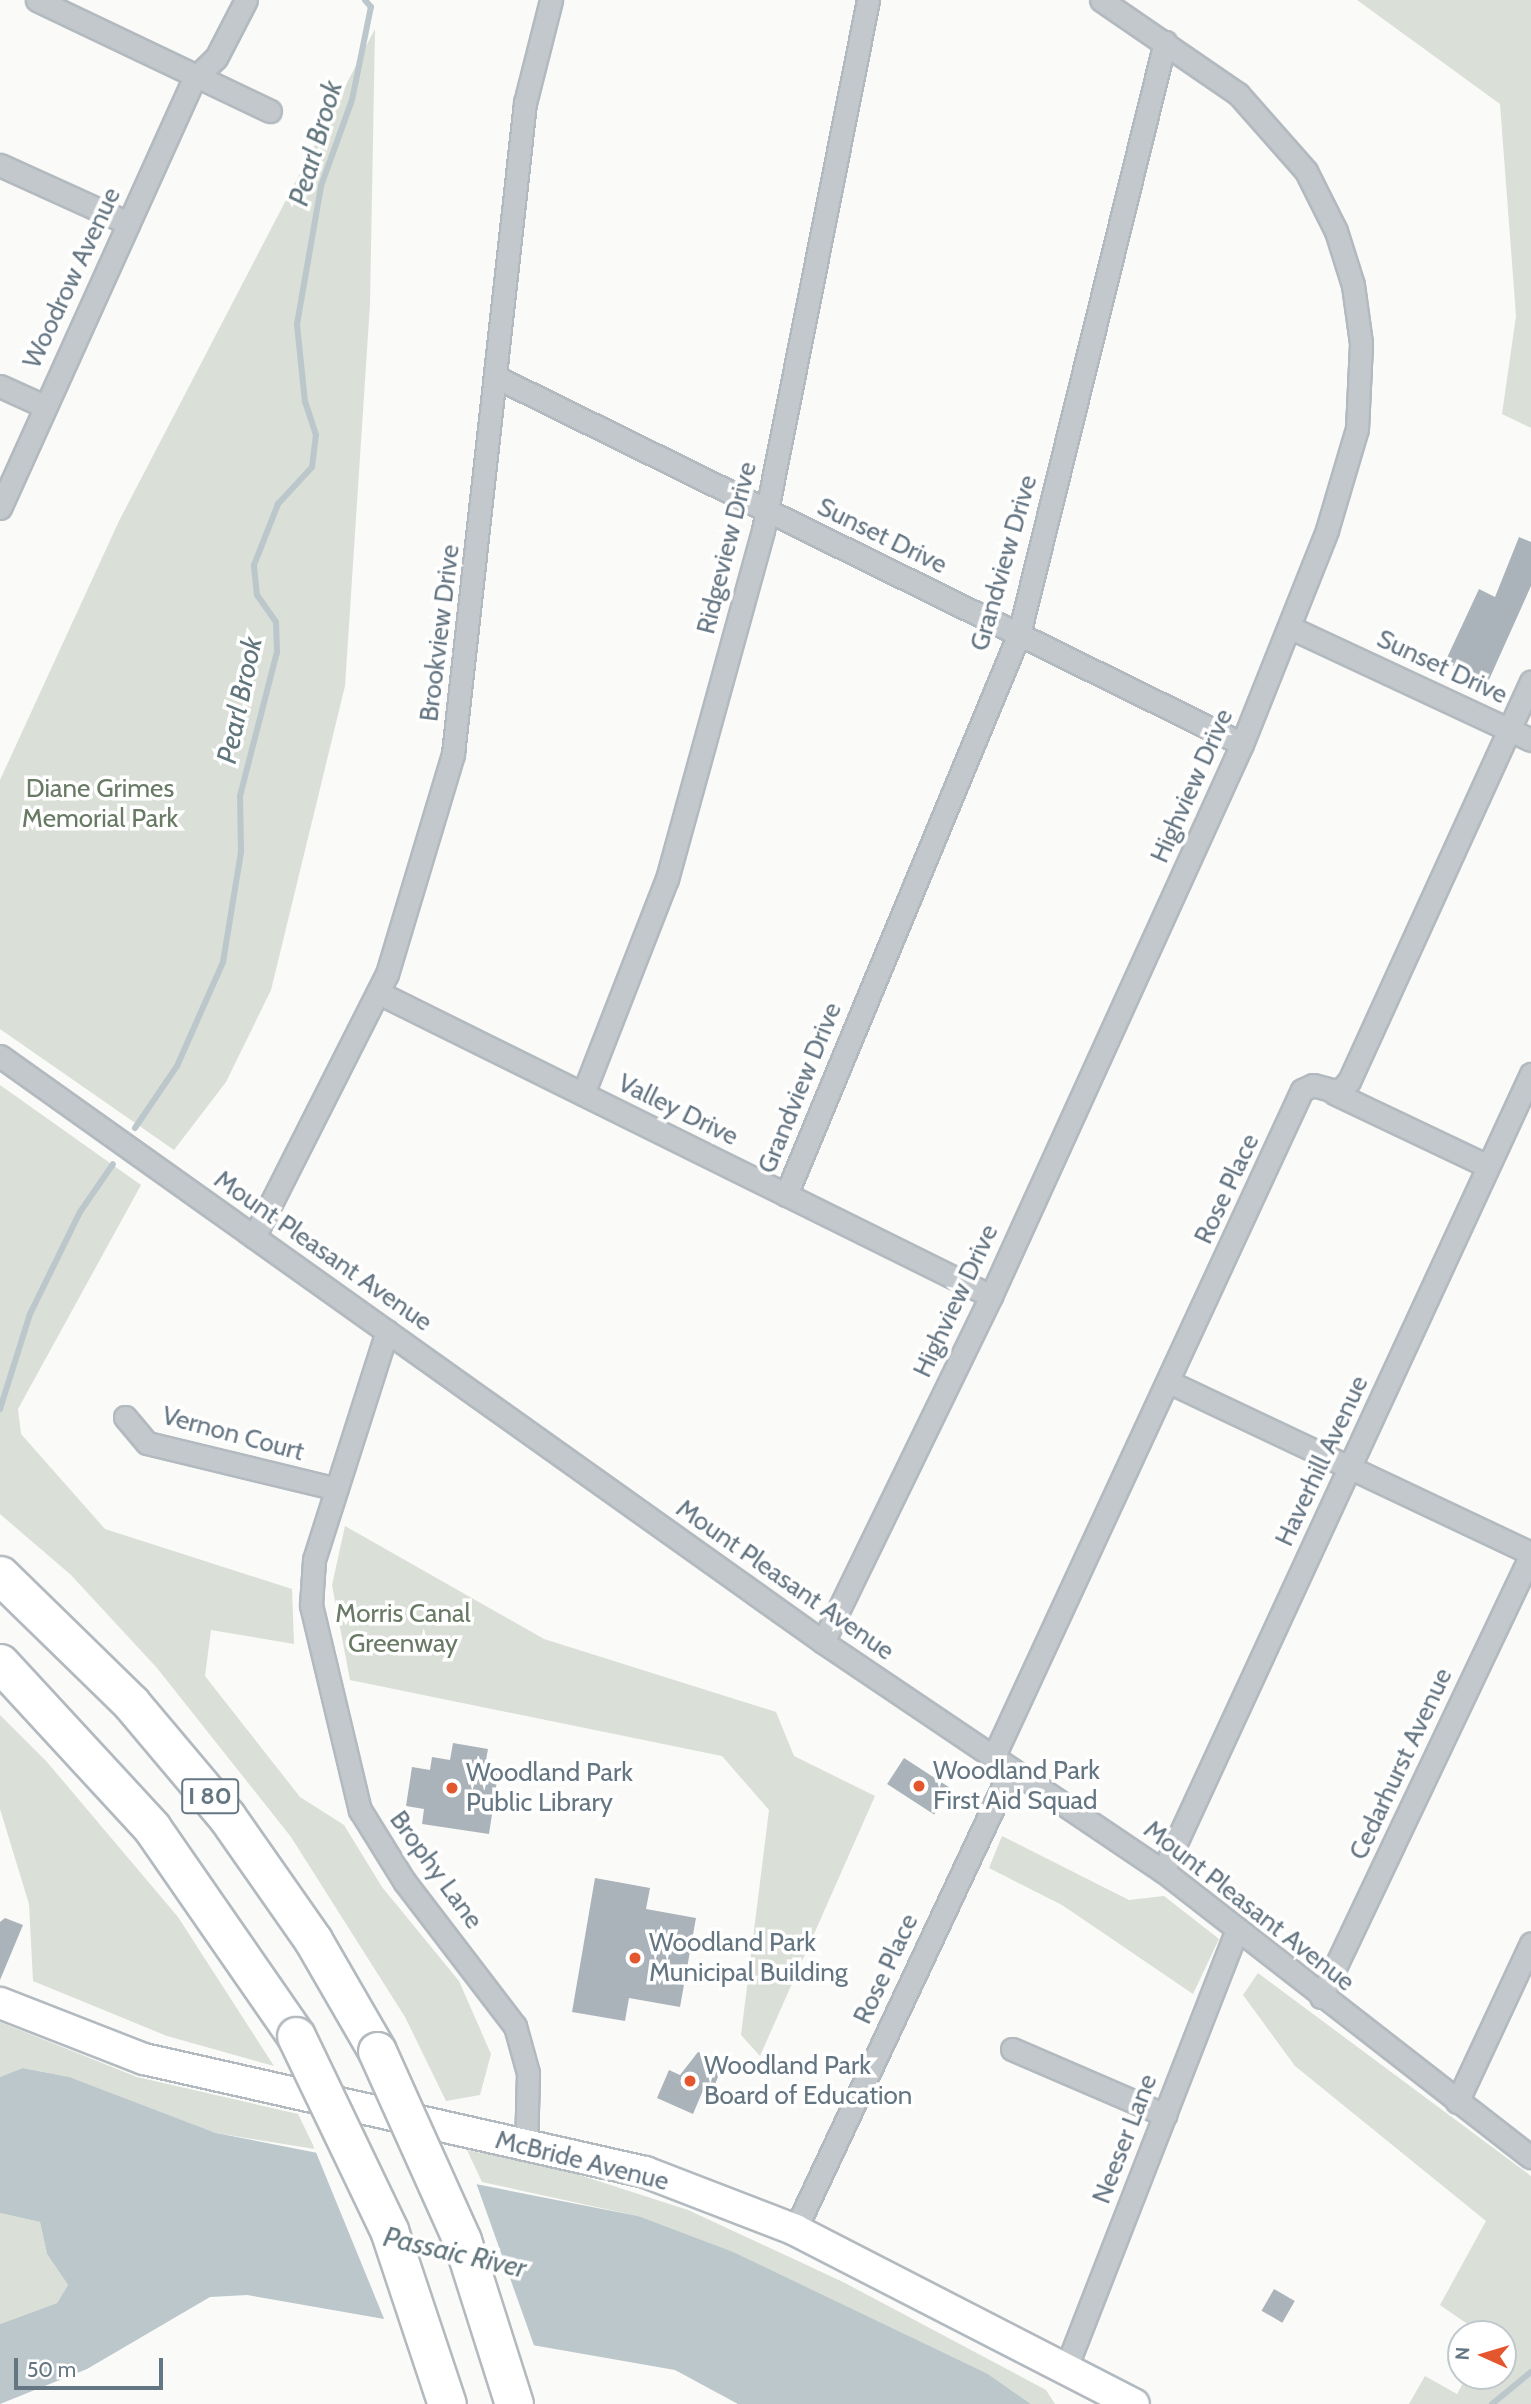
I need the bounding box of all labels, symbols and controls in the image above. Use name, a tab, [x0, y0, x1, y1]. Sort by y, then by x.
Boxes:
water label: Pearl Brook	[281, 77, 349, 209]
street label: Woodrow Avenue	[16, 183, 128, 373]
street label: Ridgeview Drive	[691, 459, 763, 637]
street label: Grandview Drive	[964, 472, 1044, 654]
street label: Sunset Drive	[812, 491, 952, 581]
street label: Brookview Drive	[414, 543, 466, 723]
street label: Sunset Drive	[1372, 623, 1512, 711]
water label: Pearl Brook	[209, 634, 269, 766]
street label: Highview Drive	[1144, 704, 1240, 868]
park label: Diane Grimes Memorial Park	[22, 773, 178, 834]
street label: Grandview Drive	[752, 998, 848, 1178]
street label: Valley Drive	[613, 1068, 743, 1152]
street label: Rose Place	[1188, 1129, 1266, 1249]
street label: Mount Pleasant Avenue	[208, 1164, 438, 1338]
street label: Highview Drive	[907, 1220, 1005, 1382]
street label: Haverhill Avenue	[1269, 1371, 1375, 1551]
street label: Vernon Court	[159, 1400, 307, 1468]
street label: Mount Pleasant Avenue	[670, 1493, 900, 1667]
park label: Morris Canal Greenway	[335, 1598, 471, 1660]
street label: Cedarhurst Avenue	[1343, 1663, 1459, 1865]
place label: Woodland Park First Aid Squad	[933, 1755, 1100, 1816]
place label: Woodland Park Public Library	[466, 1757, 633, 1818]
road number: I 80	[180, 1776, 240, 1816]
marker: Woodland Park First Aid Squad	[911, 1778, 927, 1794]
marker: Woodland Park Public Library	[444, 1780, 460, 1796]
street label: Brophy Lane	[383, 1805, 489, 1935]
street label: Mount Pleasant Avenue	[1137, 1814, 1361, 1998]
street label: Rose Place	[847, 1909, 925, 2029]
place label: Woodland Park Municipal Building	[649, 1927, 848, 1988]
marker: Woodland Park Municipal Building	[627, 1950, 643, 1966]
place label: Woodland Park Board of Education	[704, 2050, 912, 2112]
street label: Neeser Lane	[1086, 2070, 1164, 2208]
marker: Woodland Park Board of Education	[682, 2073, 698, 2089]
street label: McBride Avenue	[492, 2124, 672, 2198]
water label: Passaic River	[380, 2219, 530, 2285]
north arrow	[1447, 2320, 1517, 2390]
scale bar	[18, 2344, 166, 2388]
text: N	[1451, 2346, 1474, 2361]
text: 50 m	[27, 2357, 76, 2382]

